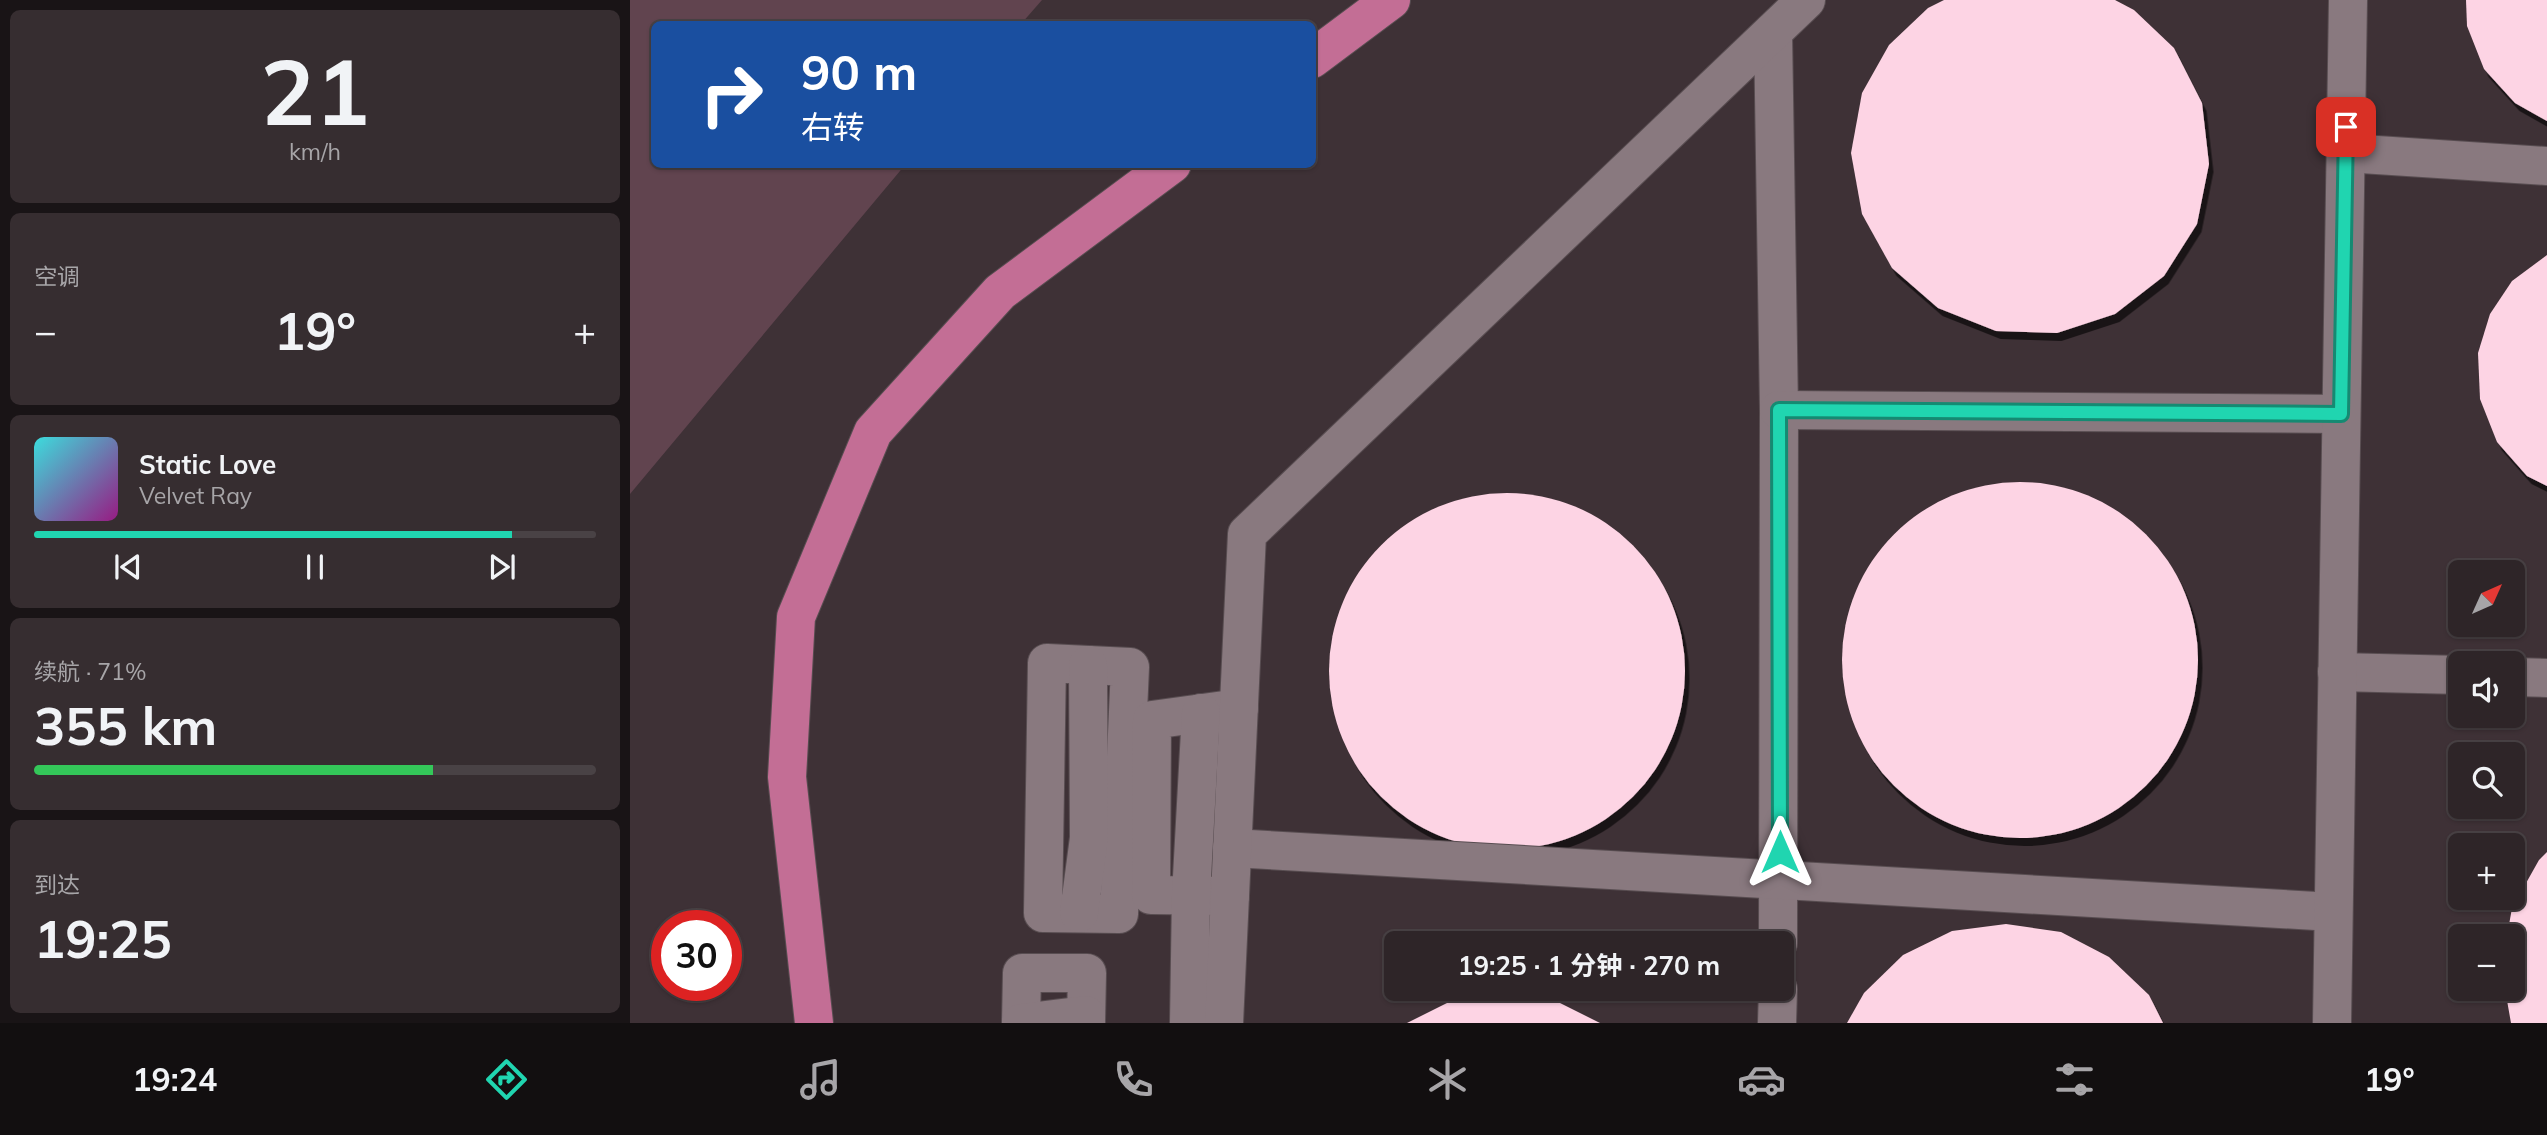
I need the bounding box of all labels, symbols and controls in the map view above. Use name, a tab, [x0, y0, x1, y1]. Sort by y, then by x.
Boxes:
text: 21	[260, 34, 370, 148]
text: 90 m	[801, 41, 917, 102]
icon: right	[686, 49, 777, 140]
pin	[2316, 97, 2376, 157]
text: 右转	[801, 107, 865, 147]
icon: arrive	[2327, 108, 2365, 146]
text: km/h	[289, 137, 341, 166]
text: 空调	[34, 262, 80, 291]
text: 19°	[274, 298, 356, 363]
text: −	[34, 307, 57, 355]
text: +	[573, 307, 596, 355]
text: Static Love	[139, 448, 276, 481]
text: Velvet Ray	[139, 481, 252, 510]
icon: previous	[109, 548, 147, 586]
icon: pause	[296, 548, 334, 586]
icon: next	[483, 548, 521, 586]
north arrow	[2448, 560, 2525, 637]
map controls	[2448, 560, 2525, 1001]
button: sound	[2448, 651, 2525, 728]
text: 续航 · 71%	[34, 657, 146, 686]
text: 355 km	[34, 693, 217, 758]
button: search	[2448, 742, 2525, 819]
position arrow	[1743, 815, 1817, 889]
button: +	[2448, 833, 2525, 910]
text: 到达	[34, 870, 80, 899]
text: 19:25	[34, 906, 172, 971]
speed limit sign: 30	[651, 910, 742, 1001]
button: −	[2448, 924, 2525, 1001]
text: 19:25 · 1 分钟 · 270 m	[1458, 949, 1720, 982]
icon: directions	[482, 1055, 531, 1104]
icon: music	[796, 1055, 845, 1104]
icon: phone	[1109, 1055, 1158, 1104]
icon: climate	[1423, 1055, 1472, 1104]
icon: car	[1737, 1055, 1786, 1104]
icon: filters	[2050, 1055, 2099, 1104]
text: 19:24	[132, 1059, 217, 1099]
text: 19°	[2364, 1059, 2415, 1099]

